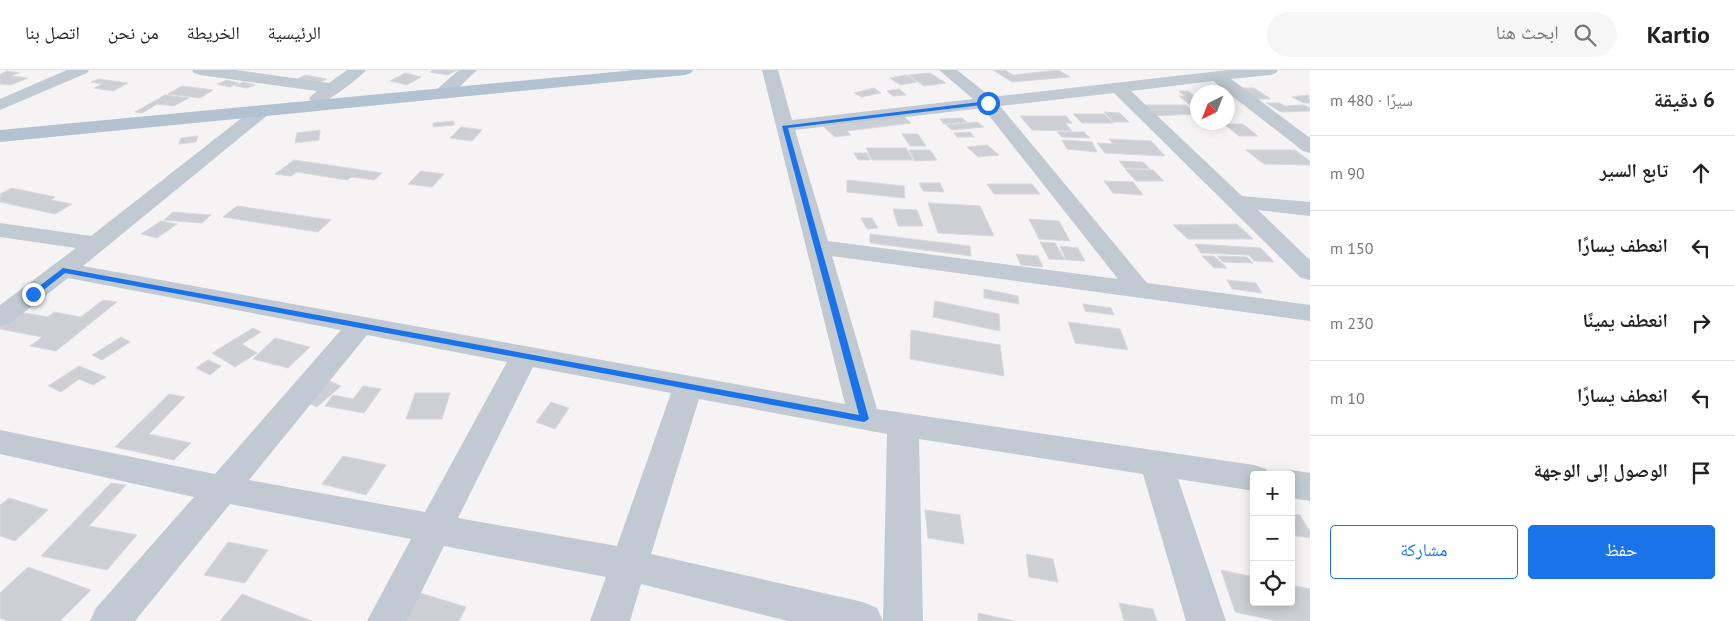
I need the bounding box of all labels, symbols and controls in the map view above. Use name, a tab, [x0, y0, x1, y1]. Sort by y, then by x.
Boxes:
search box	[1267, 12, 1617, 57]
text: Kartio	[1647, 19, 1710, 50]
text: ابحث هنا	[1496, 20, 1559, 44]
text: اتصل بنا	[25, 21, 80, 44]
text: من نحن	[108, 21, 159, 44]
text: الخريطة	[187, 21, 240, 44]
text: الرئيسية	[268, 21, 321, 44]
icon: search	[1571, 21, 1599, 49]
north arrow	[1190, 85, 1235, 130]
text: 6 دقيقة	[1654, 86, 1715, 113]
text: سيرًا · 480 m	[1330, 90, 1413, 110]
route start	[977, 92, 1000, 115]
text: تابع السير	[1600, 158, 1668, 182]
icon: ahead	[1687, 159, 1715, 187]
text: 90 m	[1330, 163, 1365, 183]
text: انعطف يسارًا	[1577, 233, 1668, 257]
icon: left	[1687, 234, 1715, 262]
text: 150 m	[1330, 238, 1373, 258]
route end	[22, 283, 45, 306]
text: انعطف يمينًا	[1583, 308, 1668, 332]
icon: right	[1687, 309, 1715, 337]
text: 230 m	[1330, 313, 1373, 333]
text: انعطف يسارًا	[1577, 383, 1668, 407]
icon: left	[1687, 384, 1715, 412]
text: 10 m	[1330, 388, 1365, 408]
text: الوصول إلى الوجهة	[1533, 458, 1668, 482]
icon: arrive	[1687, 459, 1715, 487]
map controls	[1250, 471, 1295, 606]
button: +	[1250, 471, 1295, 516]
button: −	[1250, 516, 1295, 561]
button: مشاركة	[1330, 525, 1518, 579]
button: حفظ	[1528, 525, 1715, 579]
button: locate	[1250, 561, 1295, 606]

